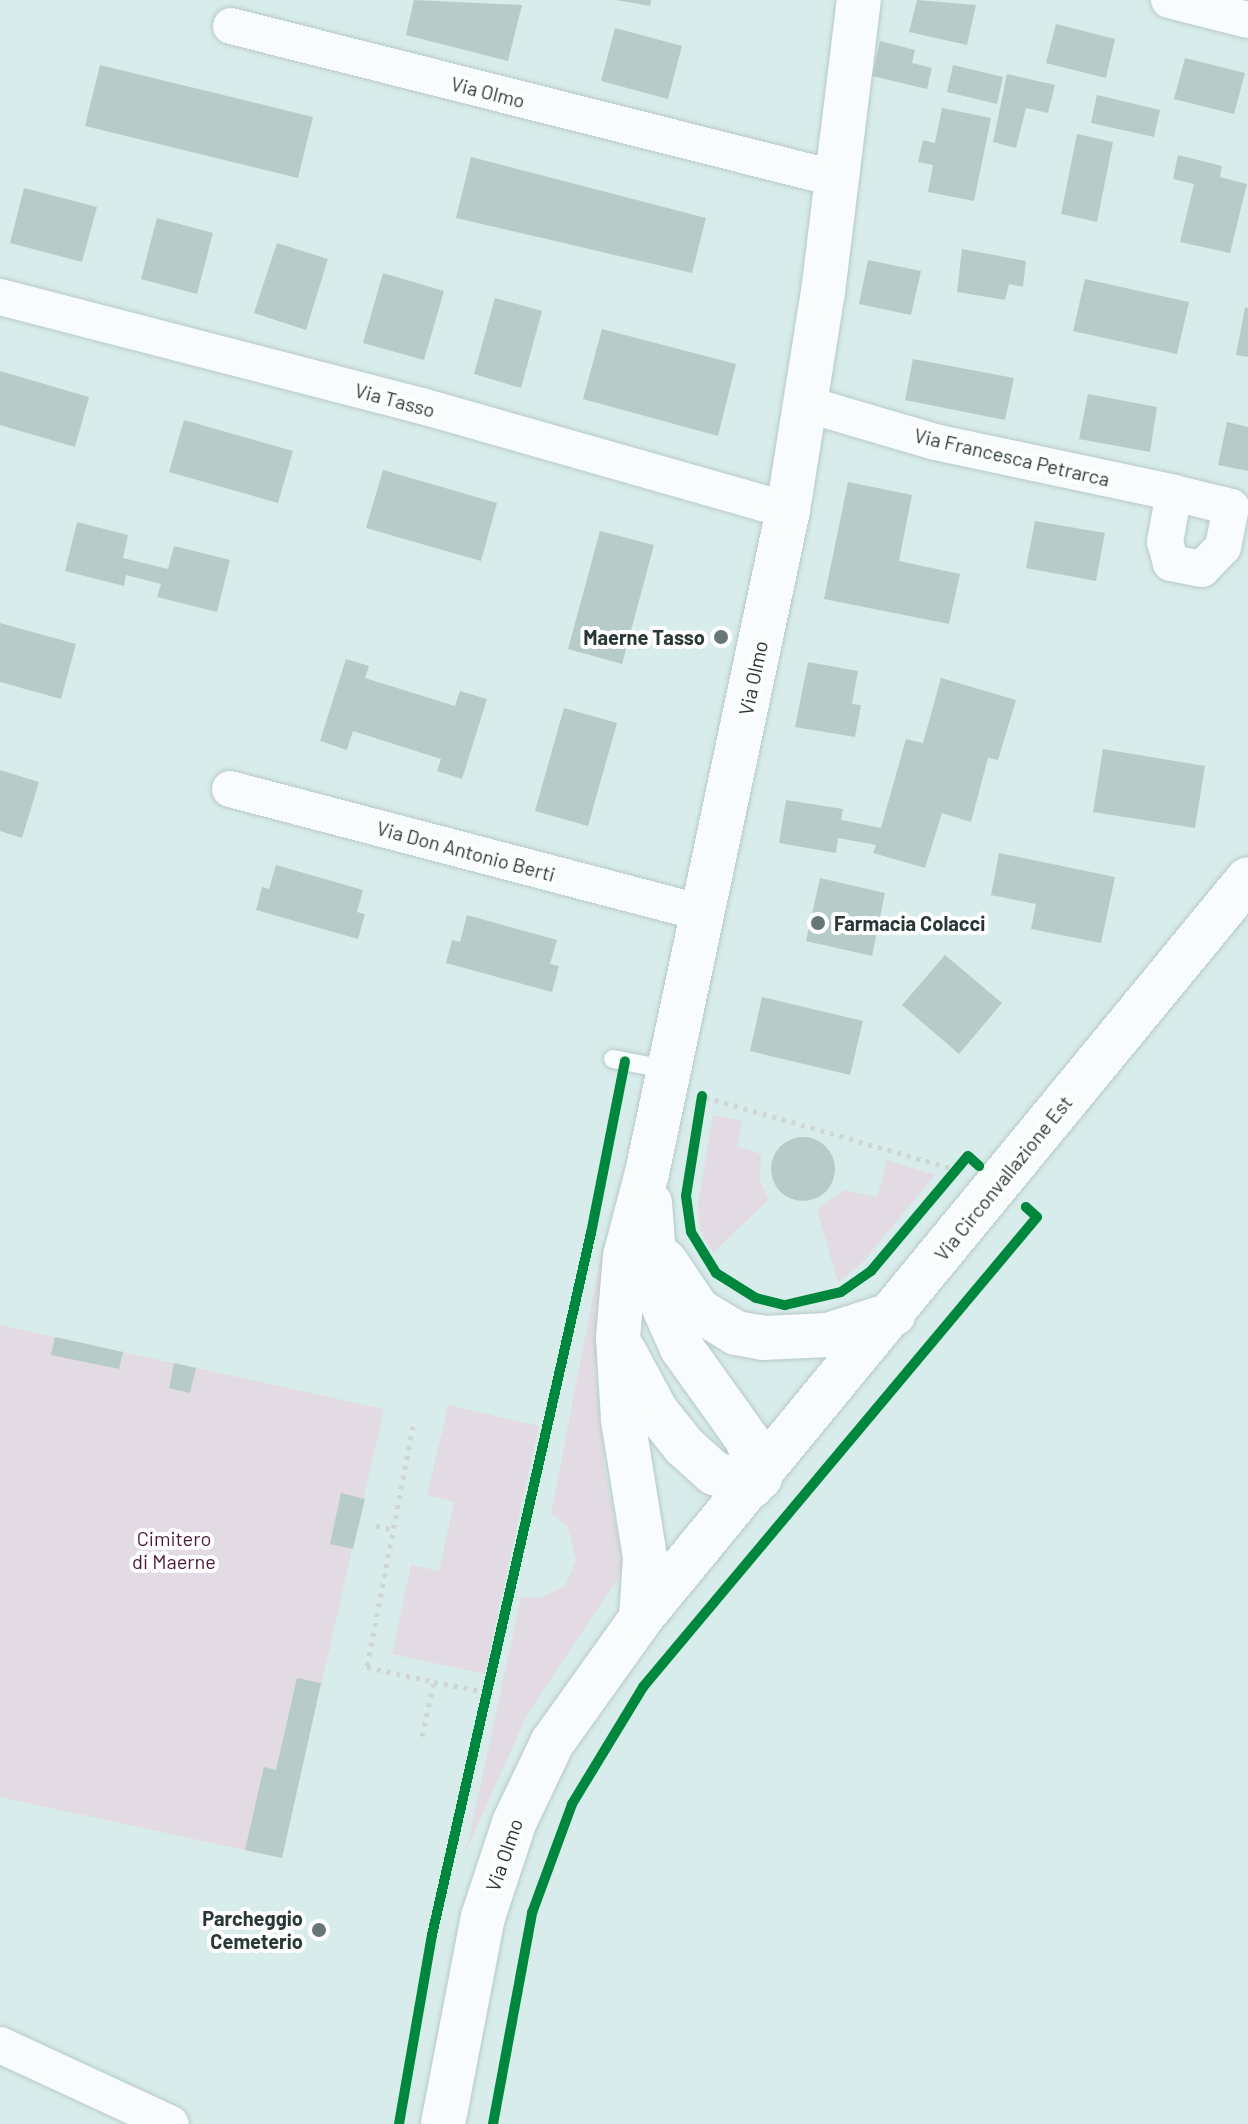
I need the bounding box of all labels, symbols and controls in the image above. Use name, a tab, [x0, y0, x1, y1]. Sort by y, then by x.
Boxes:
street label: Via Olmo	[448, 71, 528, 113]
street label: Via Tasso	[352, 378, 438, 422]
street label: Via Francesca Petrarca	[912, 423, 1112, 491]
place label: Maerne Tasso	[583, 625, 705, 649]
marker: Maerne Tasso	[712, 628, 730, 646]
street label: Via Olmo	[733, 639, 773, 717]
street label: Via Don Antonio Berti	[374, 816, 558, 886]
place label: Farmacia Colacci	[834, 911, 985, 935]
marker: Farmacia Colacci	[809, 914, 827, 932]
street label: Via Circonvallazione Est	[929, 1091, 1077, 1265]
park label: Cimitero di Maerne	[132, 1527, 216, 1574]
street label: Via Olmo	[480, 1815, 528, 1895]
place label: Parcheggio Cemeterio	[202, 1906, 303, 1953]
marker: Parcheggio Cemeterio	[310, 1921, 328, 1939]

